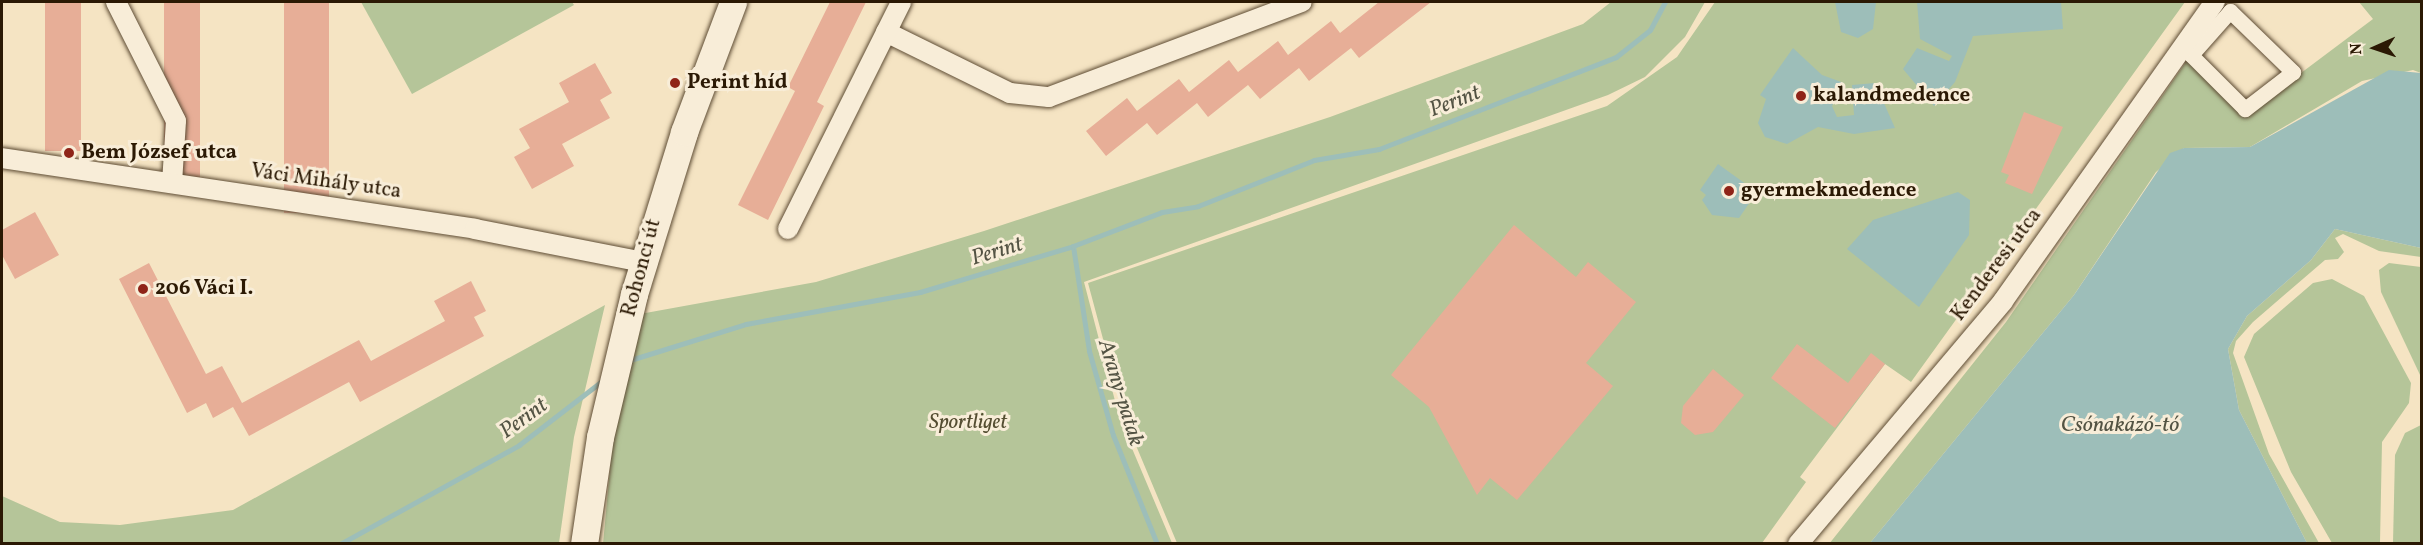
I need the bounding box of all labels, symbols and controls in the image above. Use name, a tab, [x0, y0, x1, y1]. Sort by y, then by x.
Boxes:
north arrow	[2345, 18, 2405, 78]
text: N	[2346, 43, 2368, 55]
place label: Perint híd	[687, 70, 787, 96]
marker: Perint híd	[668, 76, 682, 90]
water label: Perint	[1426, 80, 1484, 124]
place label: kalandmedence	[1813, 83, 1970, 109]
marker: kalandmedence	[1794, 89, 1808, 103]
place label: Bem József utca	[81, 140, 235, 166]
marker: Bem József utca	[62, 146, 76, 160]
street label: Váci Mihály utca	[249, 159, 403, 205]
place label: gyermekmedence	[1741, 178, 1916, 204]
marker: gyermekmedence	[1722, 184, 1736, 198]
street label: Kenderesi utca	[1946, 204, 2048, 326]
street label: Rohonci út	[617, 216, 667, 320]
water label: Perint	[968, 232, 1026, 272]
place label: 206 Váci I.	[155, 276, 254, 302]
marker: 206 Váci I.	[136, 282, 150, 296]
water label: Arany-patak	[1091, 337, 1149, 449]
water label: Perint	[495, 393, 553, 445]
park label: Sportliget	[929, 410, 1007, 436]
water label: Csónakázó-tó	[2061, 413, 2179, 439]

